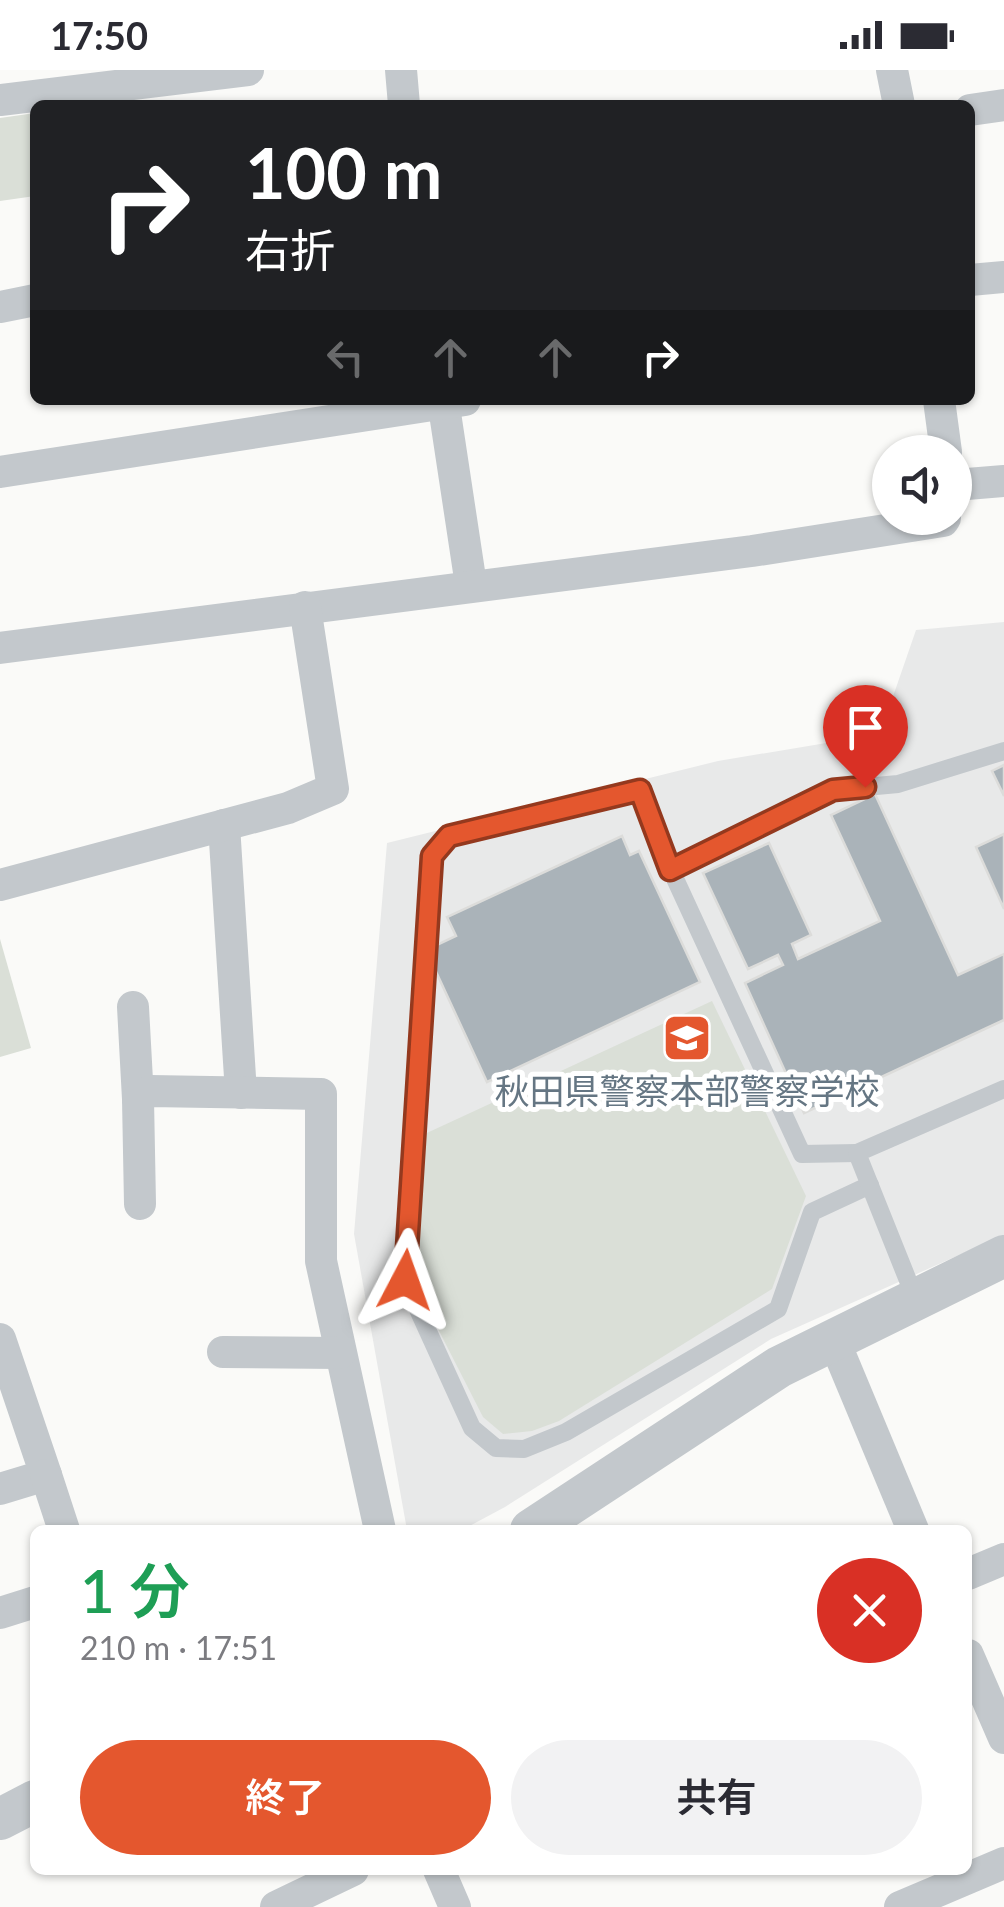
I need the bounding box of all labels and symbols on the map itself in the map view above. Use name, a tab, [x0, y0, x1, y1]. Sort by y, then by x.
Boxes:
pin	[823, 685, 908, 788]
school or university icon: 秋田県警察本部警察学校	[661, 1012, 713, 1064]
place label: 秋田県警察本部警察学校	[494, 1069, 880, 1111]
position arrow	[353, 1228, 457, 1332]

